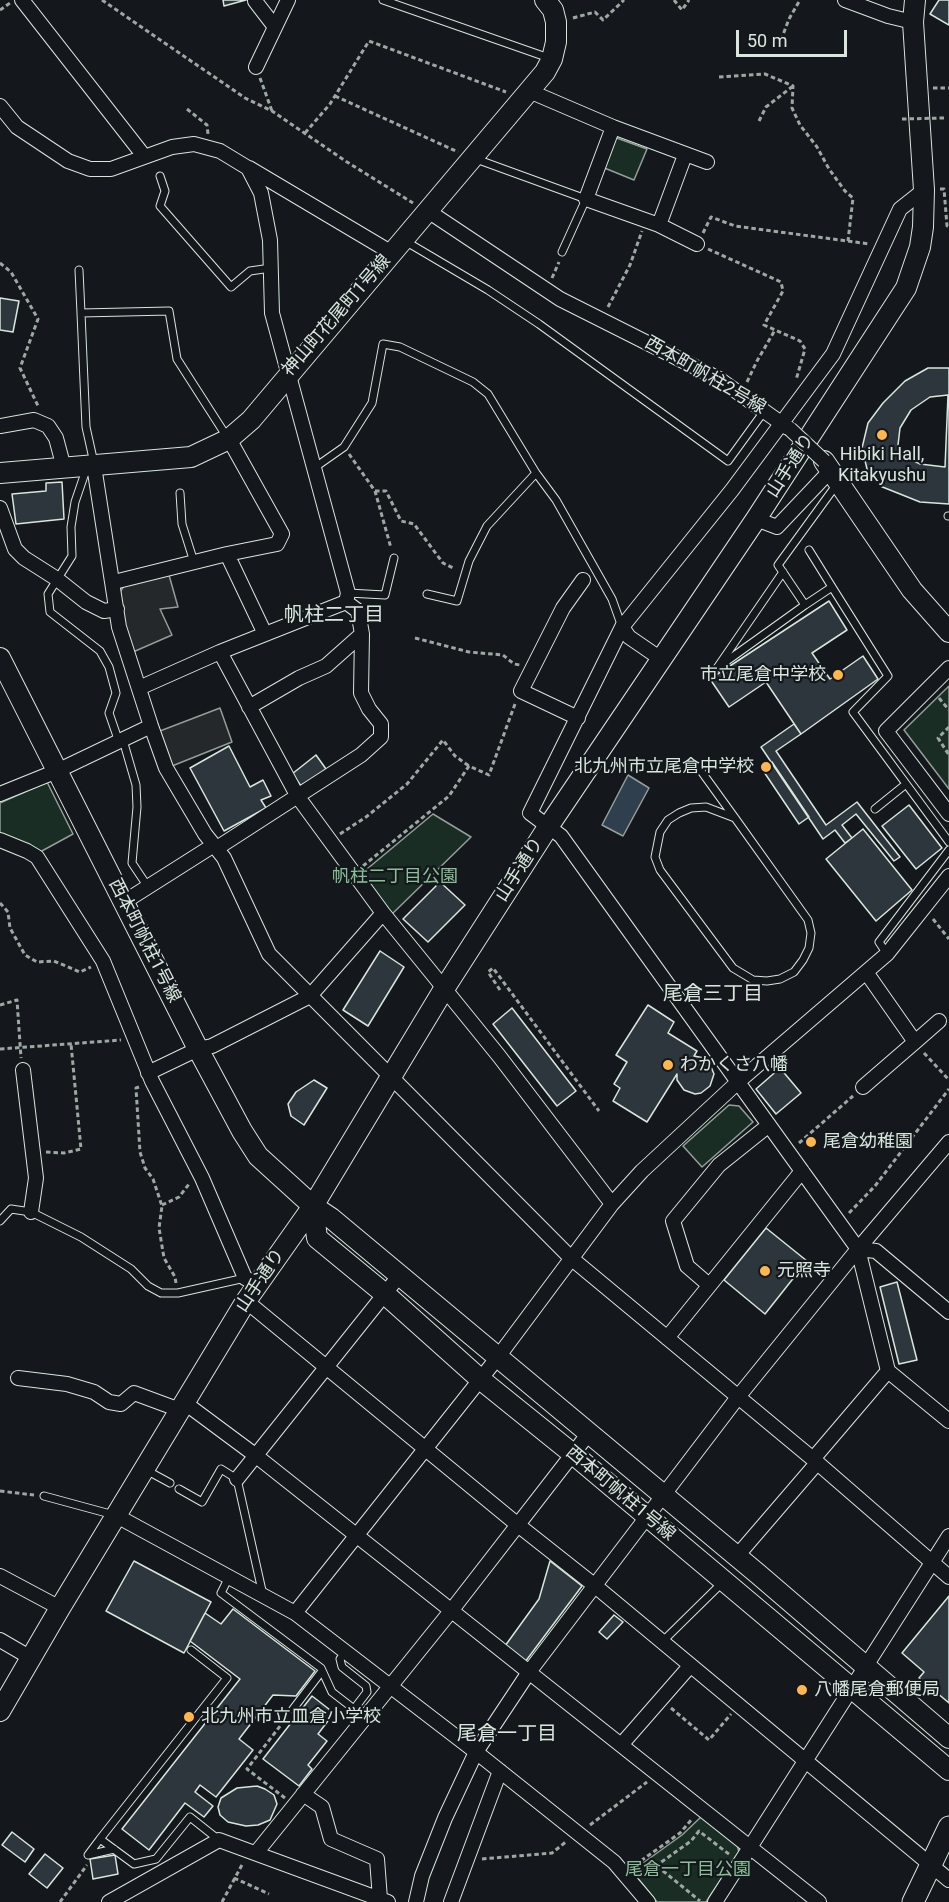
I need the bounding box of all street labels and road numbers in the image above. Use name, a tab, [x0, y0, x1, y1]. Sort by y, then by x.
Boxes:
street label: 神山町花尾町1号線	[278, 251, 396, 381]
street label: 西本町帆柱2号線	[641, 333, 769, 419]
street label: 山手通り	[762, 430, 820, 502]
street label: 山手通り	[491, 834, 549, 906]
street label: 西本町帆柱1号線	[103, 875, 185, 1007]
street label: 山手通り	[232, 1245, 290, 1317]
street label: 西本町帆柱1号線	[561, 1442, 679, 1546]

